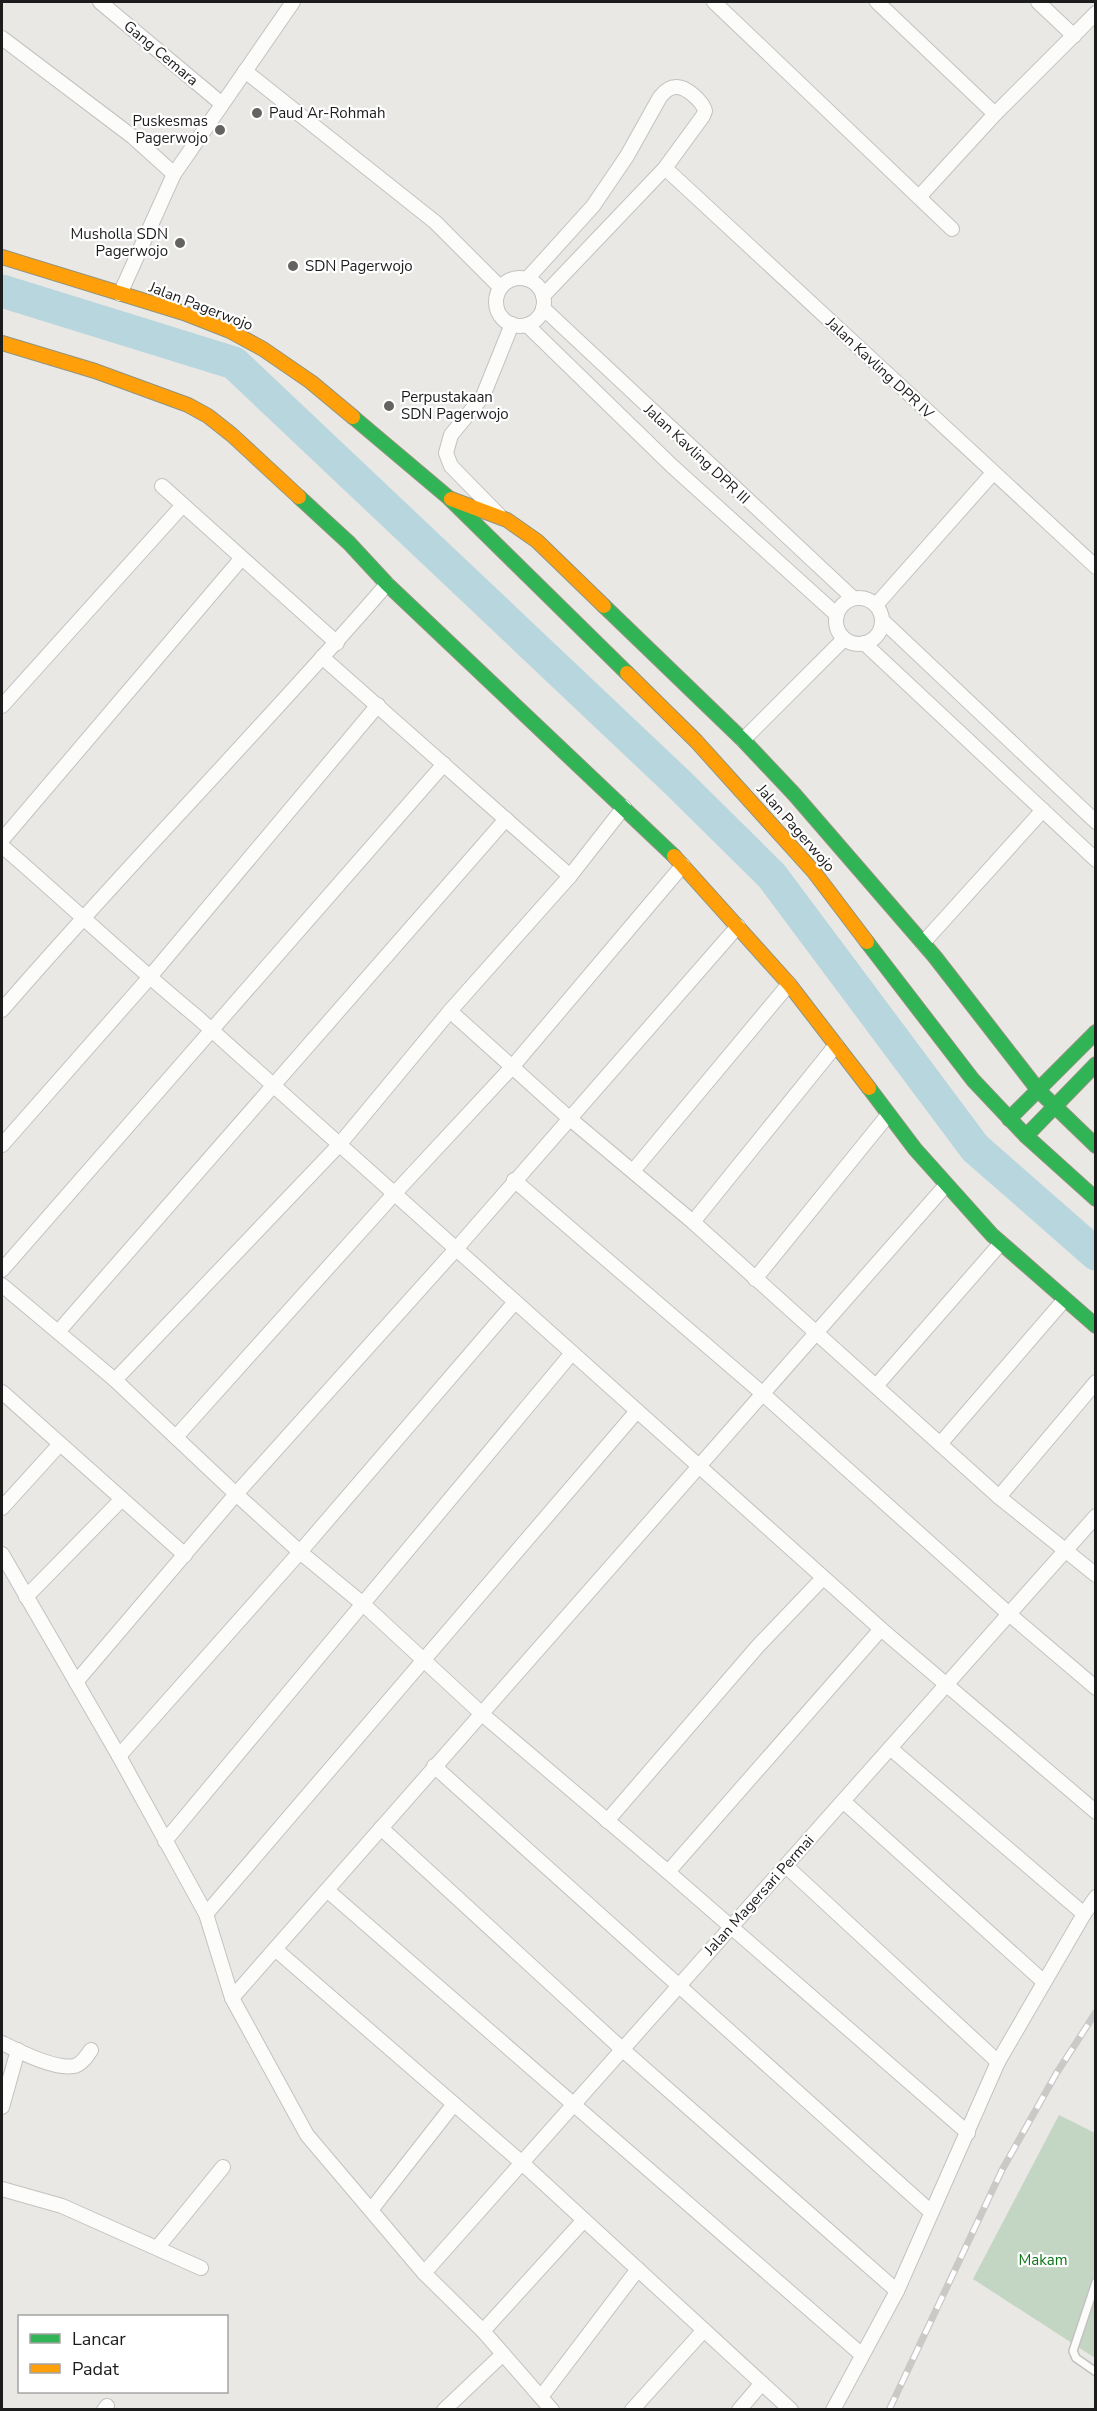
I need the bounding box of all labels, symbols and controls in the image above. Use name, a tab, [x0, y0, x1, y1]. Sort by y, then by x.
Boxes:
street label: Gang Cemara	[119, 16, 203, 90]
place label: Paud Ar-Rohmah	[269, 103, 385, 123]
marker: Paud Ar-Rohmah	[250, 106, 264, 120]
place label: Puskesmas Pagerwojo	[132, 111, 208, 148]
marker: Puskesmas Pagerwojo	[213, 123, 227, 137]
place label: Musholla SDN Pagerwojo	[71, 224, 168, 261]
marker: Musholla SDN Pagerwojo	[173, 236, 187, 250]
place label: SDN Pagerwojo	[305, 256, 413, 276]
marker: SDN Pagerwojo	[286, 259, 300, 273]
street label: Jalan Pagerwojo	[145, 277, 256, 335]
street label: Jalan Kavling DPR IV	[821, 312, 939, 424]
place label: Perpustakaan SDN Pagerwojo	[401, 387, 509, 424]
marker: Perpustakaan SDN Pagerwojo	[382, 399, 396, 413]
street label: Jalan Kavling DPR III	[639, 399, 754, 508]
street label: Jalan Pagerwojo	[752, 779, 840, 876]
street label: Jalan Magersari Permai	[699, 1831, 818, 1960]
park label: Makam	[1019, 2250, 1068, 2270]
legend	[18, 2315, 228, 2393]
text: Lancar	[72, 2327, 126, 2351]
text: Padat	[72, 2357, 120, 2381]

